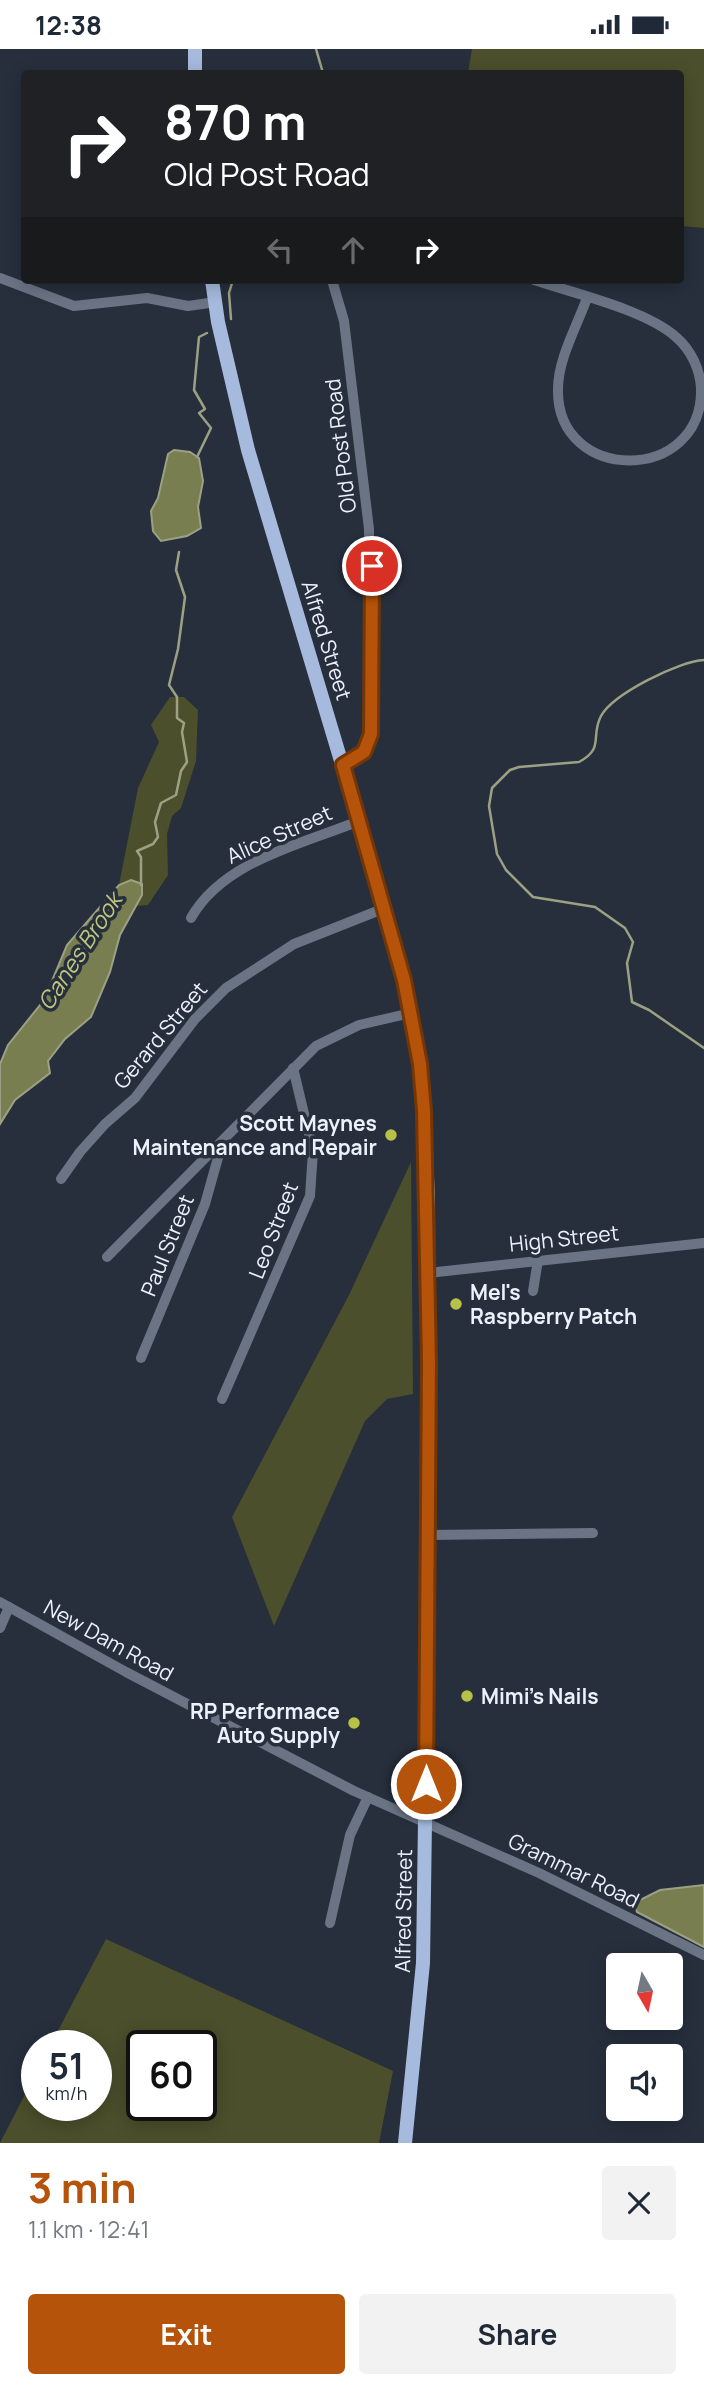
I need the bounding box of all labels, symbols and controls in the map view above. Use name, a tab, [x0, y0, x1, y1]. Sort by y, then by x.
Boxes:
text: 12:38	[35, 7, 102, 43]
text: 870 m	[164, 88, 306, 155]
icon: right	[49, 98, 140, 189]
text: Old Post Road	[164, 152, 370, 196]
icon: left	[261, 231, 299, 269]
icon: ahead	[334, 231, 372, 269]
icon: right	[407, 231, 445, 269]
street label: Old Post Road	[318, 377, 362, 515]
pin	[342, 536, 402, 596]
icon: arrive	[353, 547, 391, 585]
street label: Alfred Street	[296, 577, 358, 703]
street label: Alice Street	[222, 798, 336, 870]
water label: Canes Brook	[29, 883, 131, 1016]
street label: Gerard Street	[107, 976, 213, 1094]
place label: Scott Maynes Maintenance and Repair	[133, 1109, 377, 1161]
marker: Scott Maynes Maintenance and Repair	[383, 1127, 399, 1143]
street label: Leo Street	[242, 1178, 304, 1282]
street label: Paul Street	[134, 1190, 200, 1300]
street label: High Street	[508, 1218, 620, 1258]
place label: Mel's Raspberry Patch	[470, 1278, 637, 1330]
marker: Mel's Raspberry Patch	[448, 1296, 464, 1312]
street label: New Dam Road	[39, 1593, 179, 1687]
place label: Mimi's Nails	[481, 1682, 599, 1710]
marker: Mimi's Nails	[459, 1688, 475, 1704]
place label: RP Performace Auto Supply	[190, 1697, 340, 1749]
marker: RP Performace Auto Supply	[346, 1715, 362, 1731]
position arrow	[389, 1747, 463, 1821]
street label: Grammar Road	[504, 1826, 644, 1914]
street label: Alfred Street	[388, 1849, 418, 1973]
north arrow	[606, 1953, 682, 2030]
map controls	[606, 1953, 683, 2121]
speed limit sign: 60	[126, 2030, 217, 2121]
text: 51	[49, 2042, 84, 2090]
button: sound	[606, 2044, 683, 2121]
text: km/h	[46, 2081, 87, 2105]
text: 3 min	[28, 2158, 137, 2216]
button: close	[602, 2166, 676, 2240]
text: 1.1 km · 12:41	[28, 2213, 150, 2245]
button: Exit	[28, 2294, 345, 2374]
button: Share	[359, 2294, 676, 2374]

